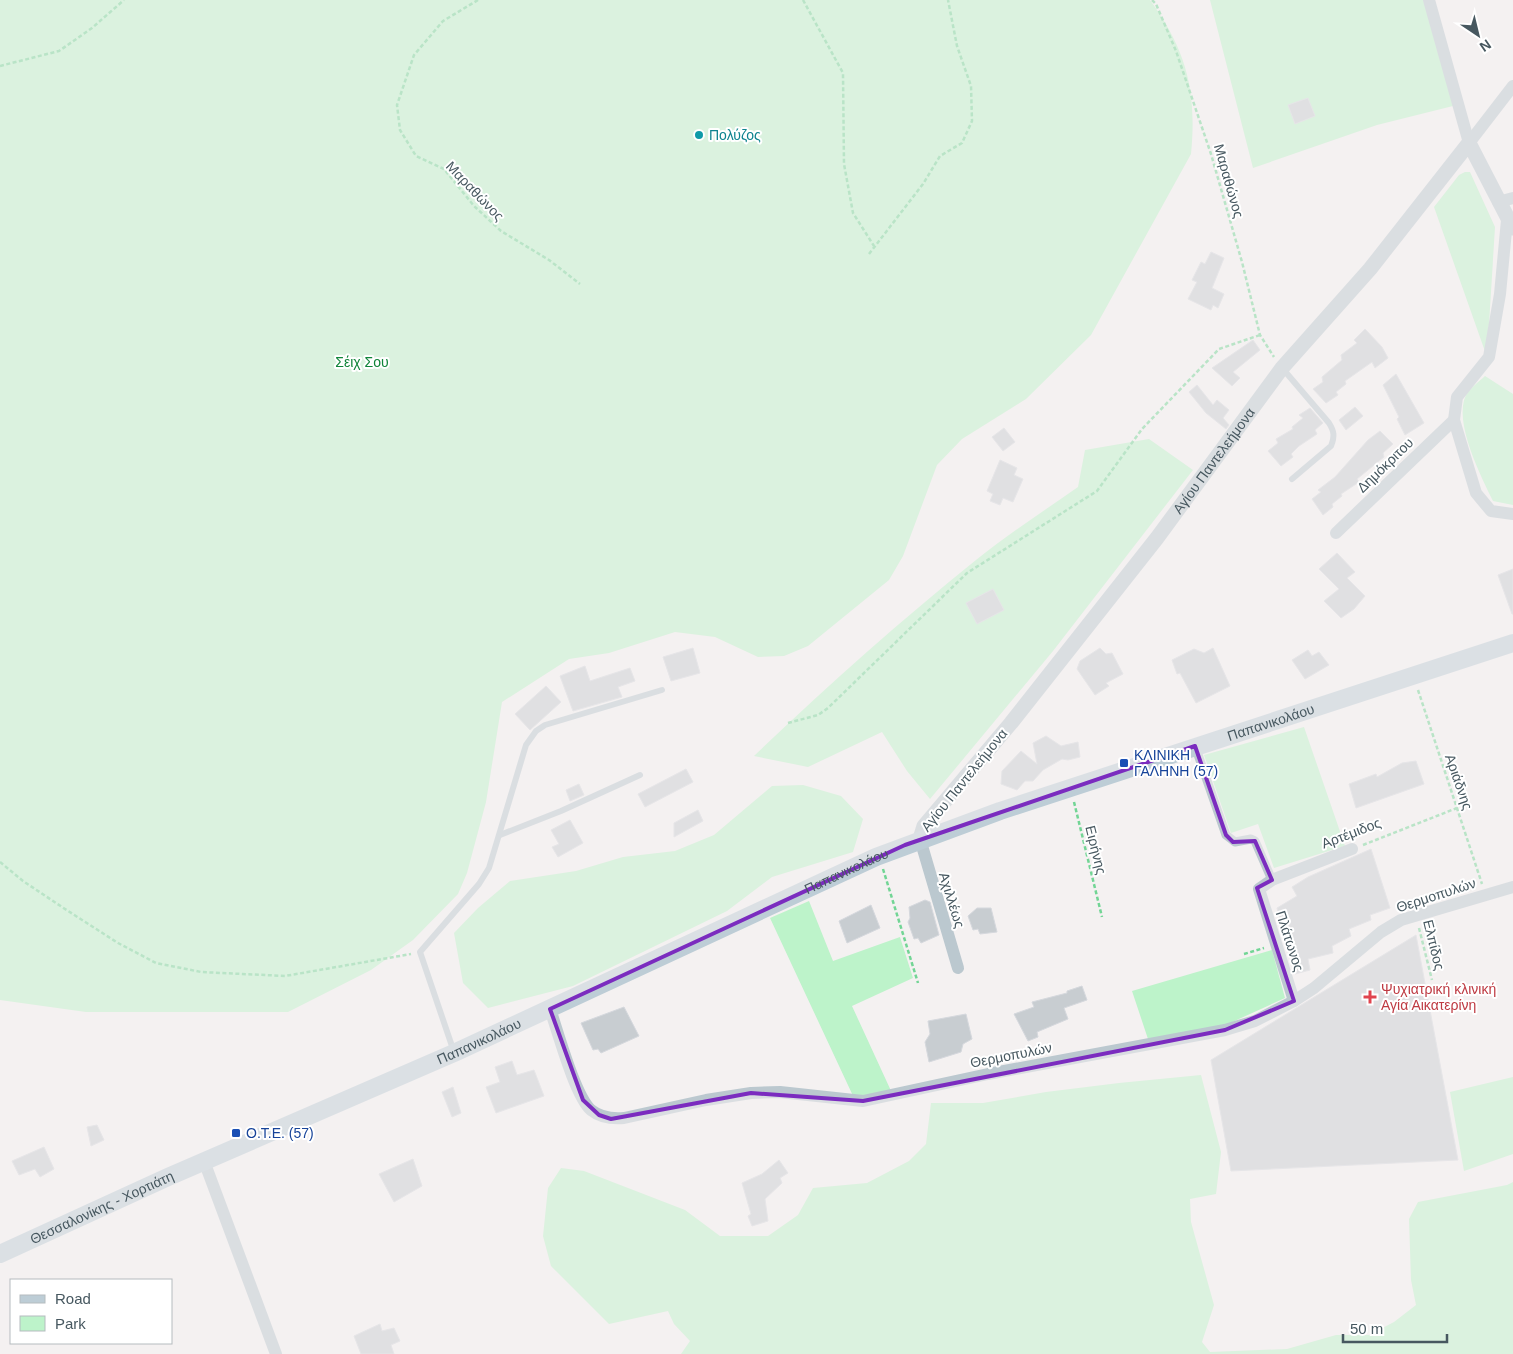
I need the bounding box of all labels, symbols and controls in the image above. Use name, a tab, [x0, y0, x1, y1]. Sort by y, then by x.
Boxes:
north arrow	[1453, 10, 1503, 60]
text: N	[1477, 36, 1494, 55]
place label: Πολύζος	[709, 127, 761, 143]
marker: Πολύζος	[693, 129, 705, 141]
street label: Μαραθώνος	[1211, 142, 1247, 220]
street label: Μαραθώνος	[443, 158, 507, 224]
park label: Σέιχ Σου	[335, 354, 389, 370]
street label: Αγίου Παντελεήμονα	[1170, 405, 1258, 517]
street label: Δημόκριτου	[1354, 434, 1416, 496]
street label: Παπανικολάου	[1225, 701, 1316, 744]
street label: Αγίου Παντελεήμονα	[918, 725, 1010, 835]
place label: ΚΛΙΝΙΚΗ ΓΑΛΗΝΗ (57)	[1134, 747, 1218, 779]
street label: Αριάδνης	[1442, 752, 1476, 812]
marker: ΚΛΙΝΙΚΗ ΓΑΛΗΝΗ (57)	[1118, 757, 1130, 769]
street label: Αρτέμιδος	[1319, 814, 1383, 852]
street label: Ειρήνης	[1082, 824, 1110, 876]
street label: Παπανικολάου	[802, 845, 890, 897]
street label: Αχιλλέως	[936, 870, 968, 930]
street label: Θερμοπυλών	[1394, 875, 1478, 915]
street label: Πλάτωνος	[1273, 909, 1307, 974]
street label: Ελπίδος	[1420, 918, 1448, 972]
place label: Ψυχιατρική κλινική Αγία Αικατερίνη	[1381, 981, 1496, 1013]
marker: Ψυχιατρική κλινική Αγία Αικατερίνη	[1363, 990, 1377, 1004]
street label: Παπανικολάου	[434, 1015, 523, 1067]
street label: Θερμοπυλών	[969, 1039, 1053, 1071]
place label: Ο.Τ.Ε. (57)	[246, 1125, 314, 1141]
marker: Ο.Τ.Ε. (57)	[230, 1127, 242, 1139]
street label: Θεσσαλονίκης - Χορτιάτη	[27, 1168, 176, 1247]
legend	[10, 1279, 172, 1344]
text: Road	[55, 1290, 91, 1307]
scale bar	[1343, 1312, 1447, 1344]
text: Park	[55, 1315, 86, 1332]
text: 50 m	[1350, 1320, 1383, 1337]

